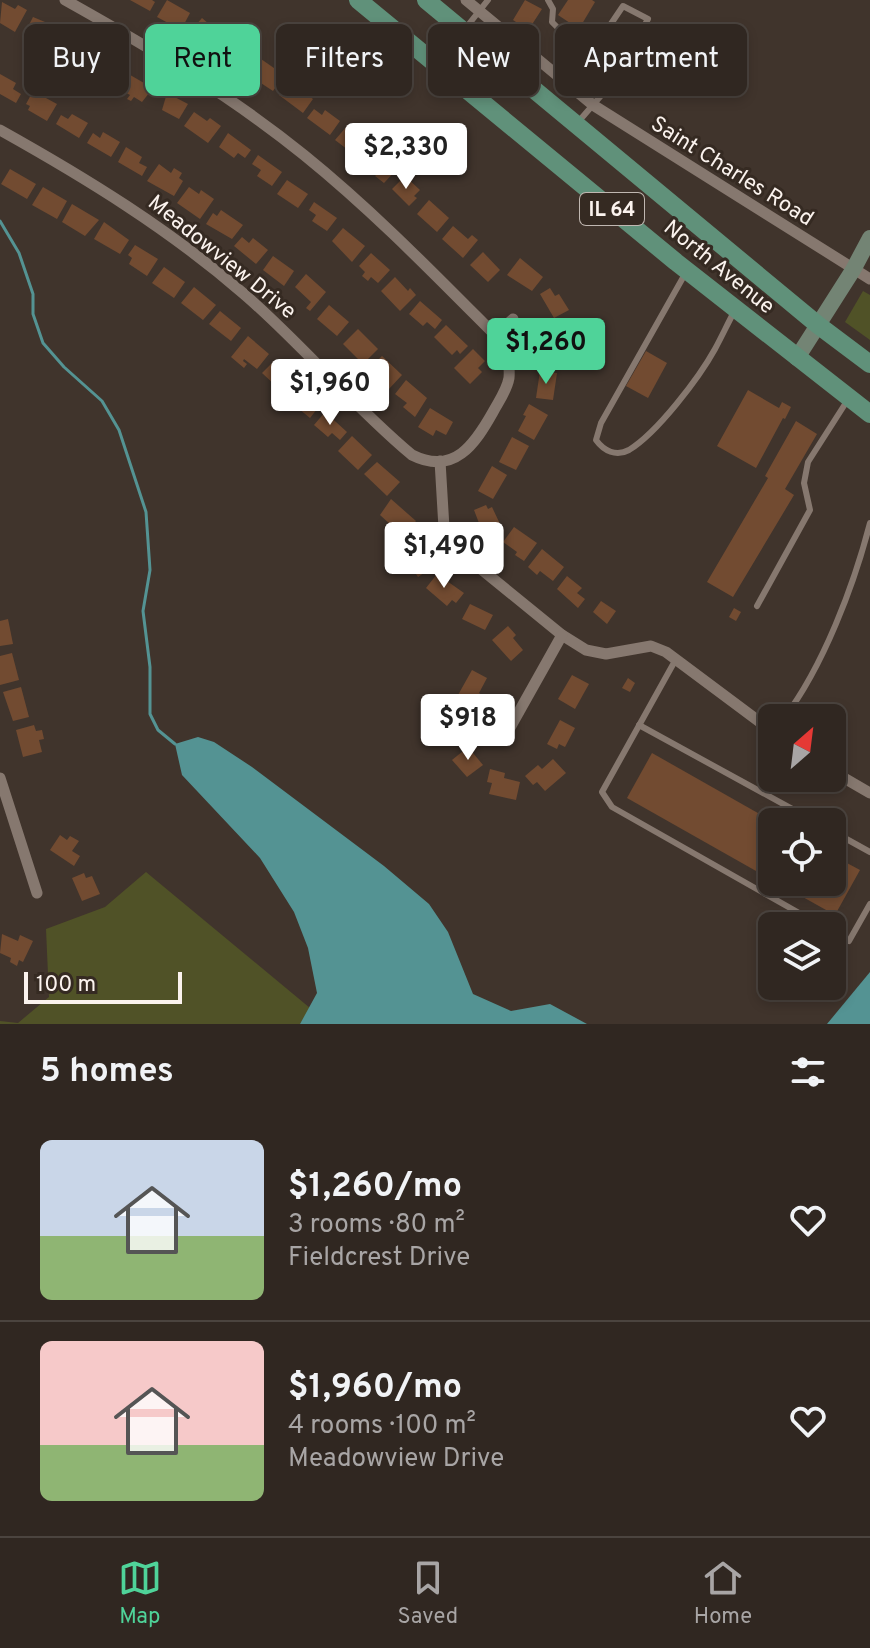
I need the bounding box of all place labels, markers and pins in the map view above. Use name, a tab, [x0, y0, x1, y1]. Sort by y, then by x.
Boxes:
pin: $2,330	[341, 123, 471, 191]
pin: $1,260	[481, 318, 611, 386]
pin: $1,960	[265, 359, 395, 427]
pin: $1,490	[379, 522, 509, 590]
pin: $918	[421, 694, 515, 762]

